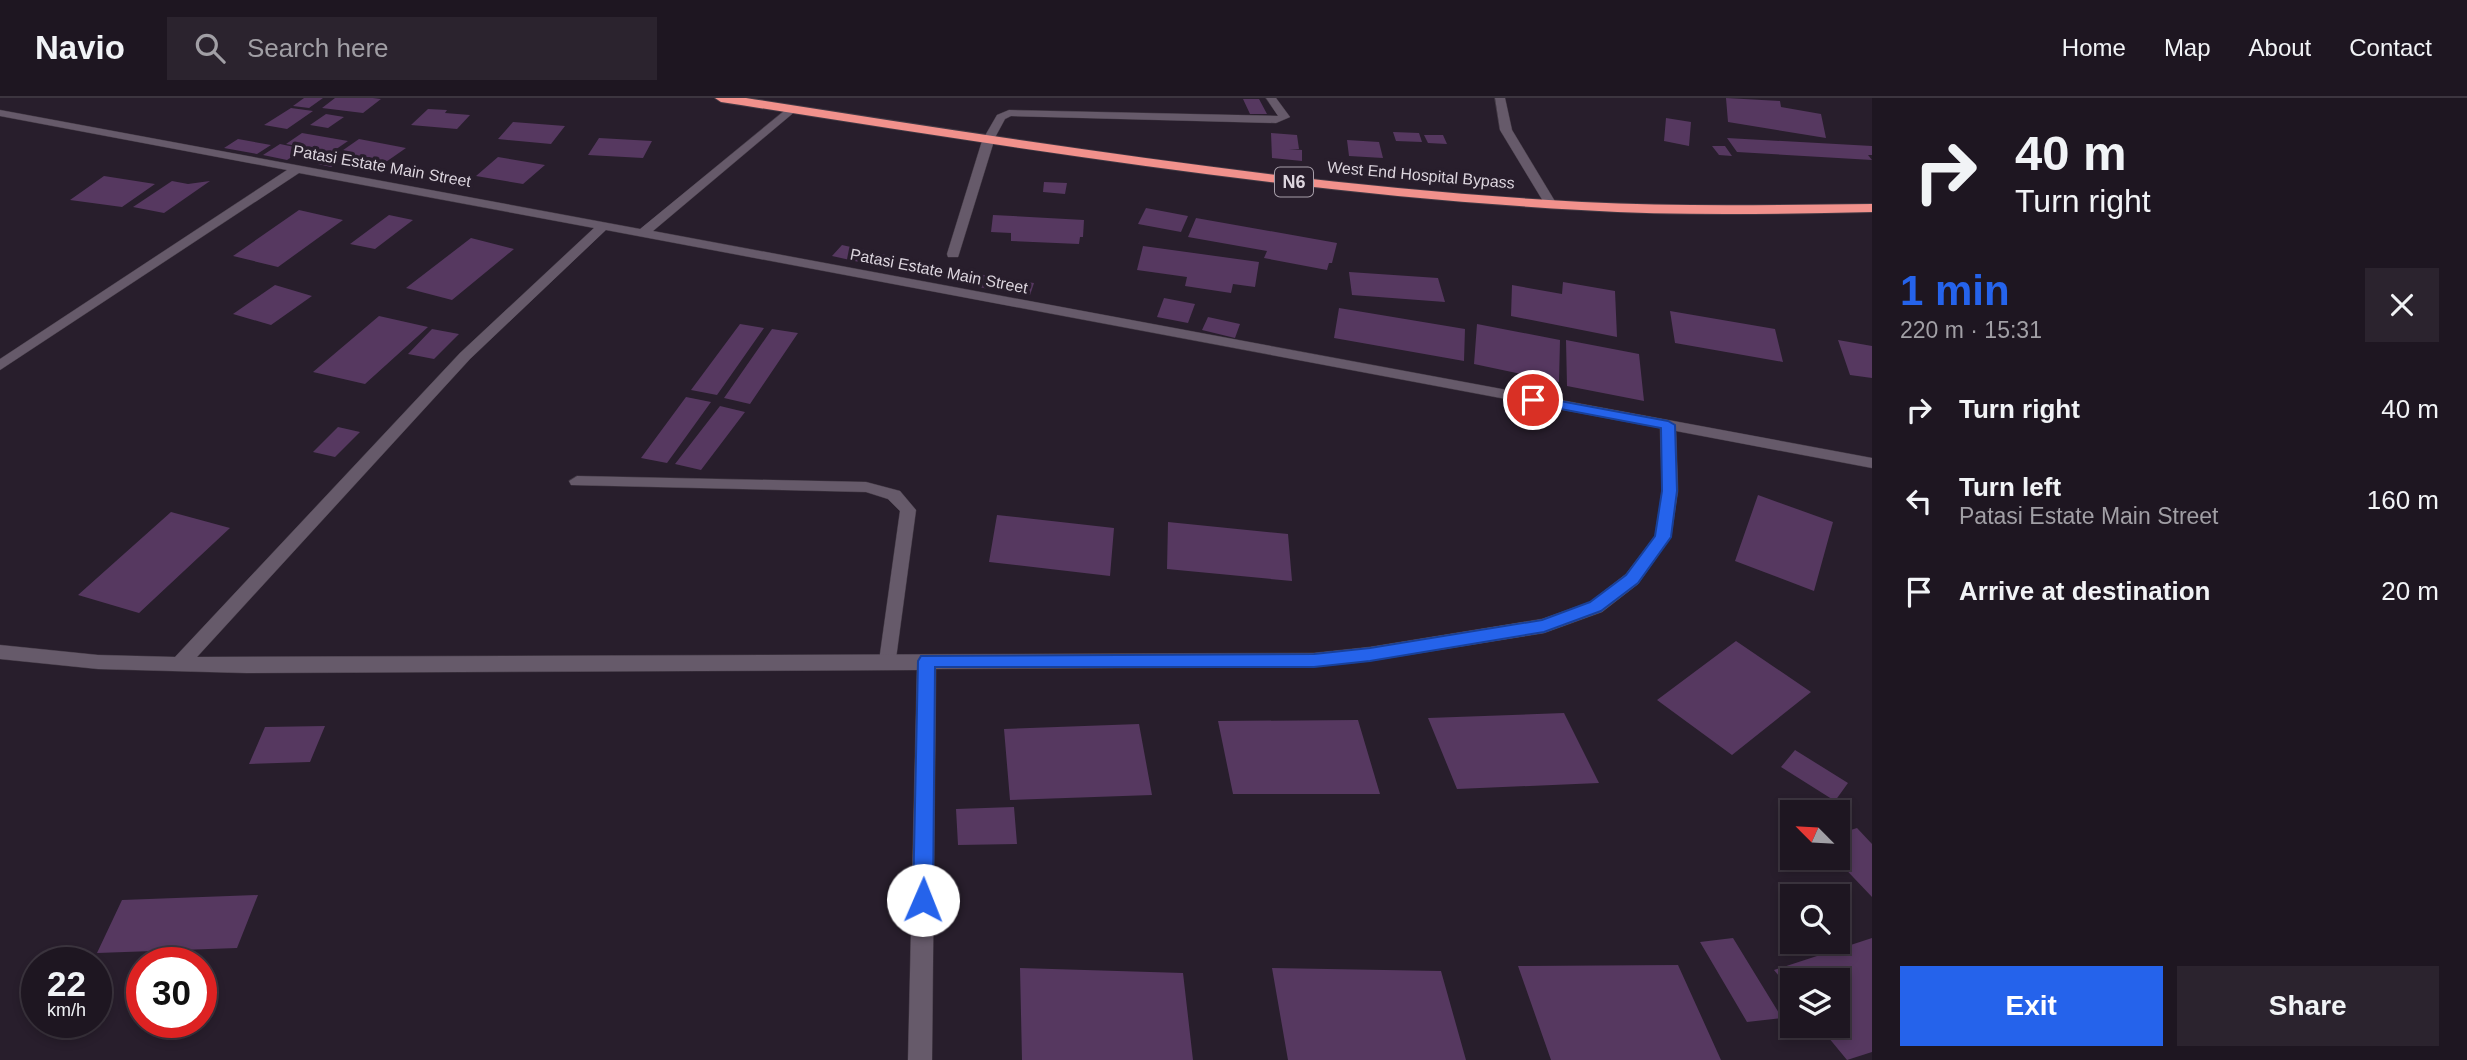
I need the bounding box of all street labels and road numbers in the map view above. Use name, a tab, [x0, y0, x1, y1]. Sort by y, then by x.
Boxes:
street label: Patasi Estate Main Street	[292, 142, 473, 190]
street label: West End Hospital Bypass	[1327, 158, 1515, 192]
road number: N6	[1275, 168, 1313, 196]
street label: Patasi Estate Main Street	[849, 245, 1030, 297]

